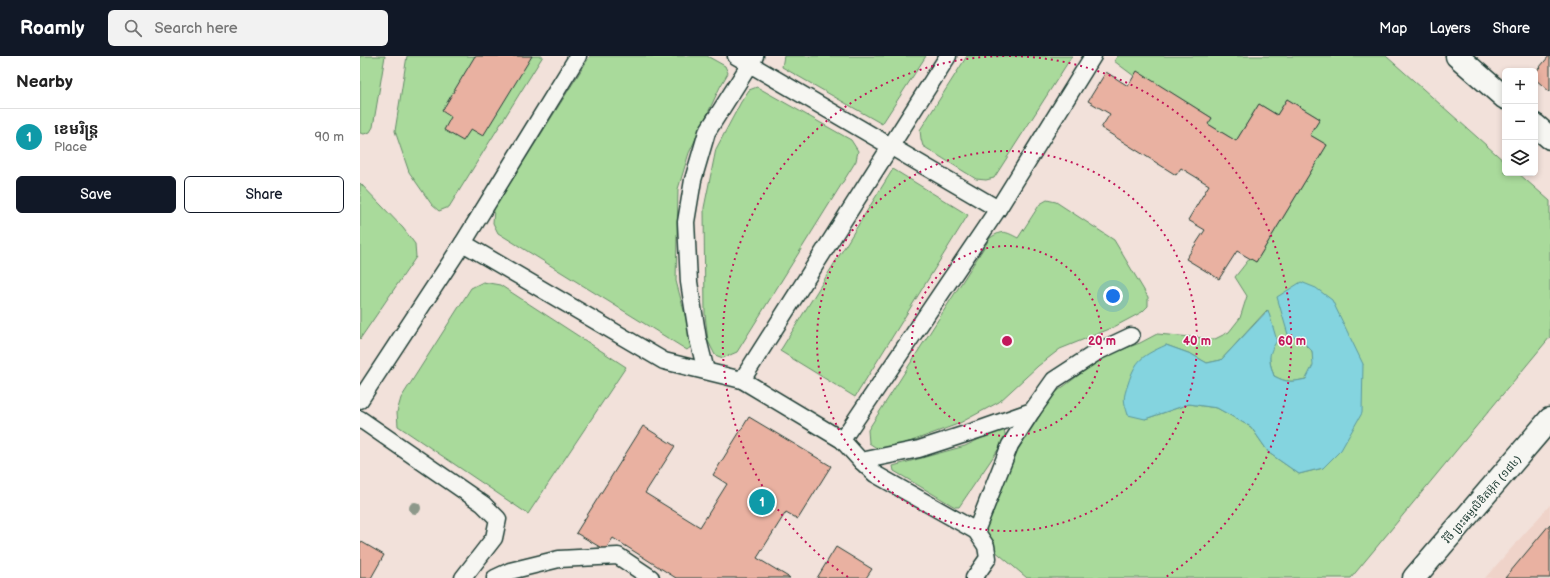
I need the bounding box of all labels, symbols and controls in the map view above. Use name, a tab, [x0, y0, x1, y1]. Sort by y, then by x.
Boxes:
search box	[108, 10, 388, 46]
text: Roamly	[20, 17, 84, 40]
icon: search	[122, 17, 144, 39]
text: Search here	[154, 19, 238, 38]
text: Map	[1379, 20, 1407, 37]
text: Layers	[1429, 20, 1471, 37]
text: Share	[1493, 20, 1530, 37]
map controls	[1502, 68, 1538, 176]
button: +	[1502, 68, 1538, 104]
text: Nearby	[16, 72, 73, 92]
button: −	[1502, 104, 1538, 140]
text: ខេមរិន្រ្ត	[54, 120, 99, 139]
text: 1	[26, 129, 32, 145]
text: 90 m	[315, 129, 344, 145]
text: Place	[54, 139, 87, 155]
button: layers	[1502, 140, 1538, 176]
button: Save	[16, 176, 176, 213]
button: Share	[184, 176, 344, 213]
your location	[1103, 286, 1123, 306]
centre of rings	[1000, 334, 1014, 348]
text: 20 m	[1088, 334, 1116, 349]
text: 40 m	[1183, 334, 1211, 349]
text: 60 m	[1278, 334, 1306, 349]
street label: វិថី ព្រះធម្មលិខិតអ៊ុក (១៨៤)	[1439, 452, 1524, 547]
pin: 1	[749, 487, 775, 517]

